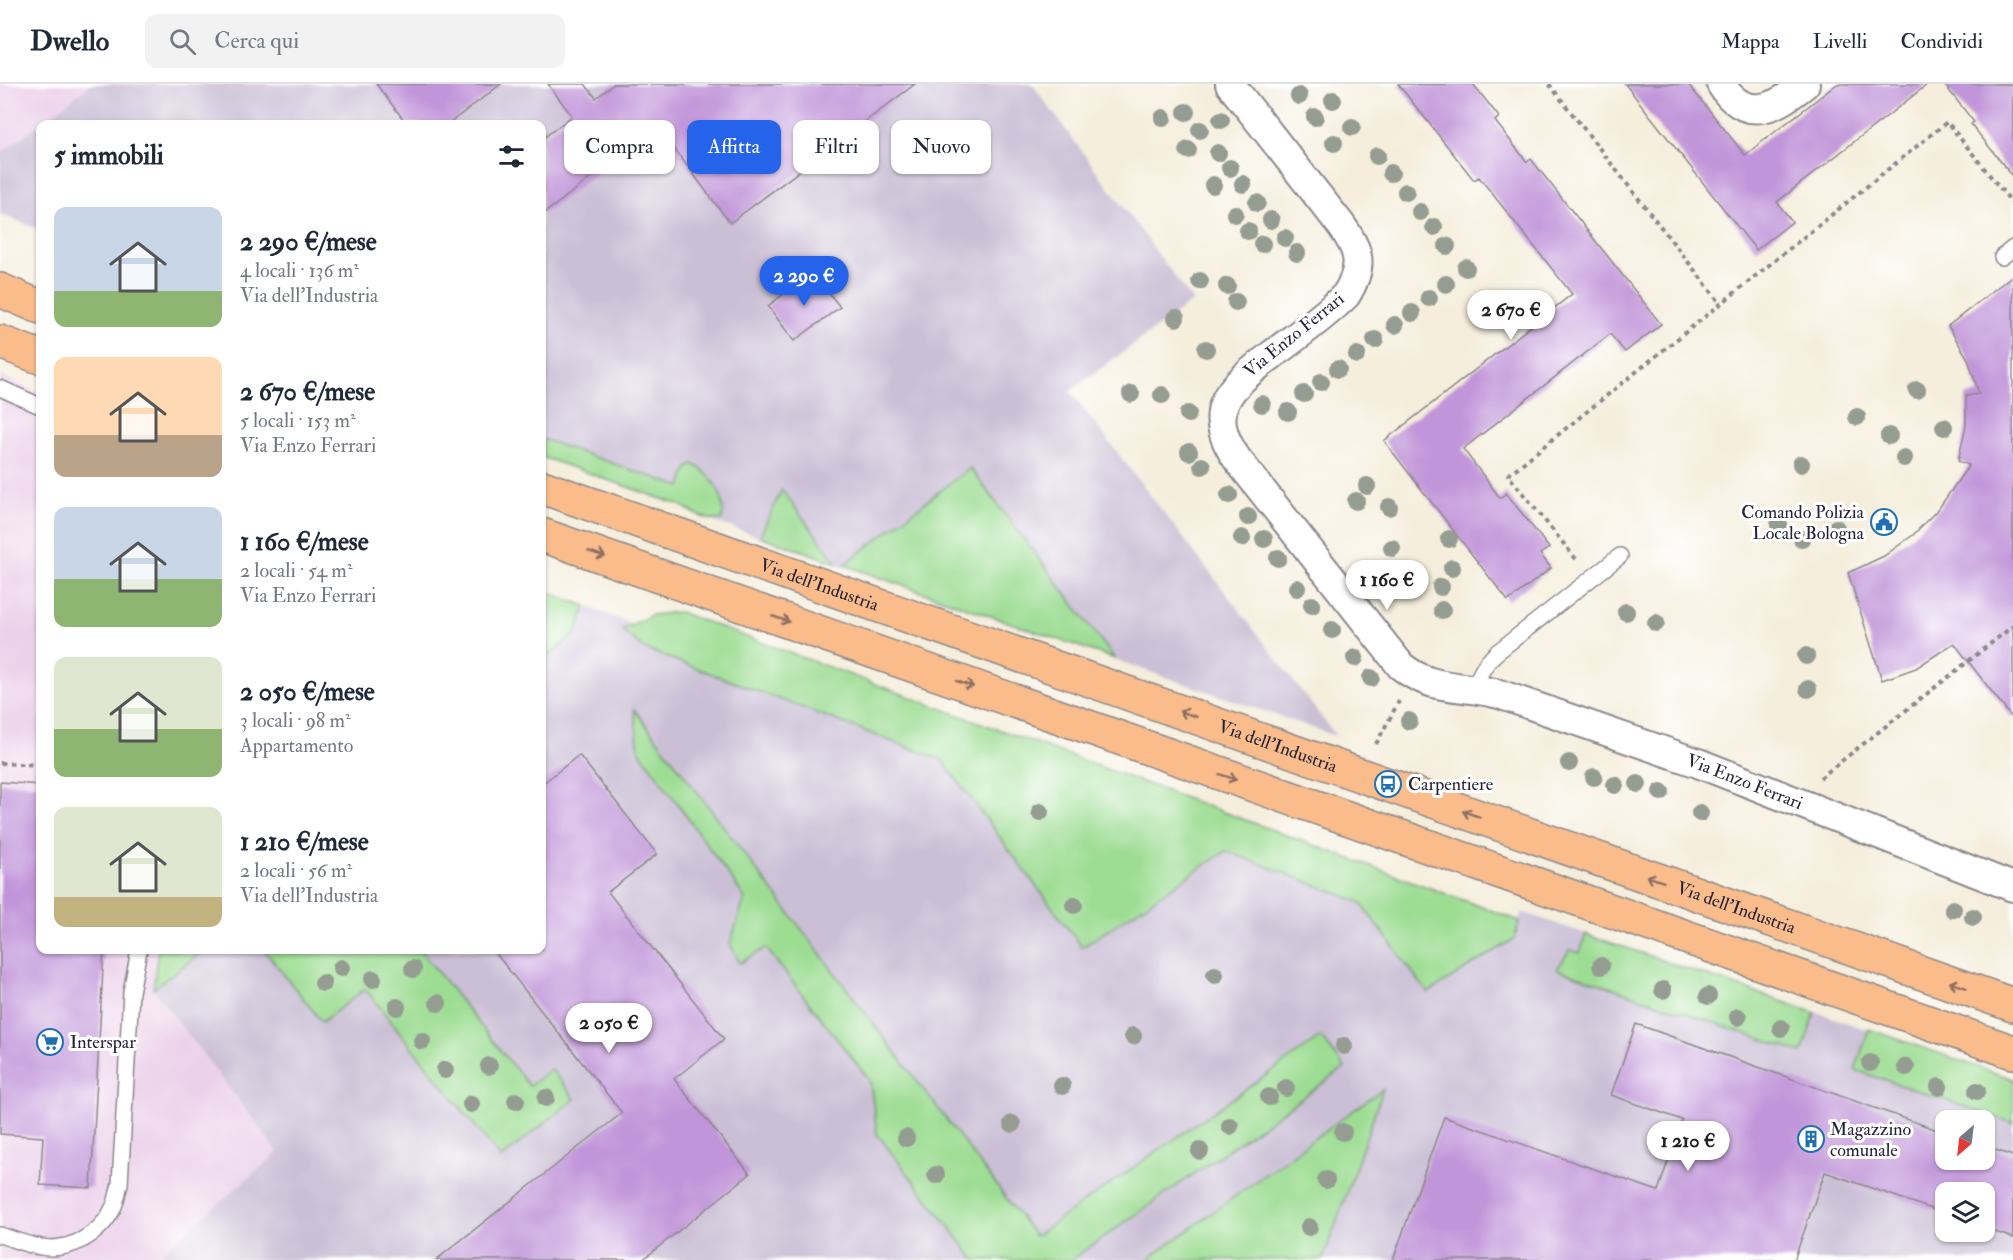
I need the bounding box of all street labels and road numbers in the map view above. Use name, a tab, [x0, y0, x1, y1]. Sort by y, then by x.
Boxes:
street label: Via Enzo Ferrari	[1239, 287, 1349, 383]
street label: Via dell'Industria	[757, 553, 882, 616]
street label: Via dell'Industria	[1215, 715, 1341, 778]
street label: Via Enzo Ferrari	[1684, 748, 1806, 815]
street label: Via dell'Industria	[1674, 876, 1799, 939]

